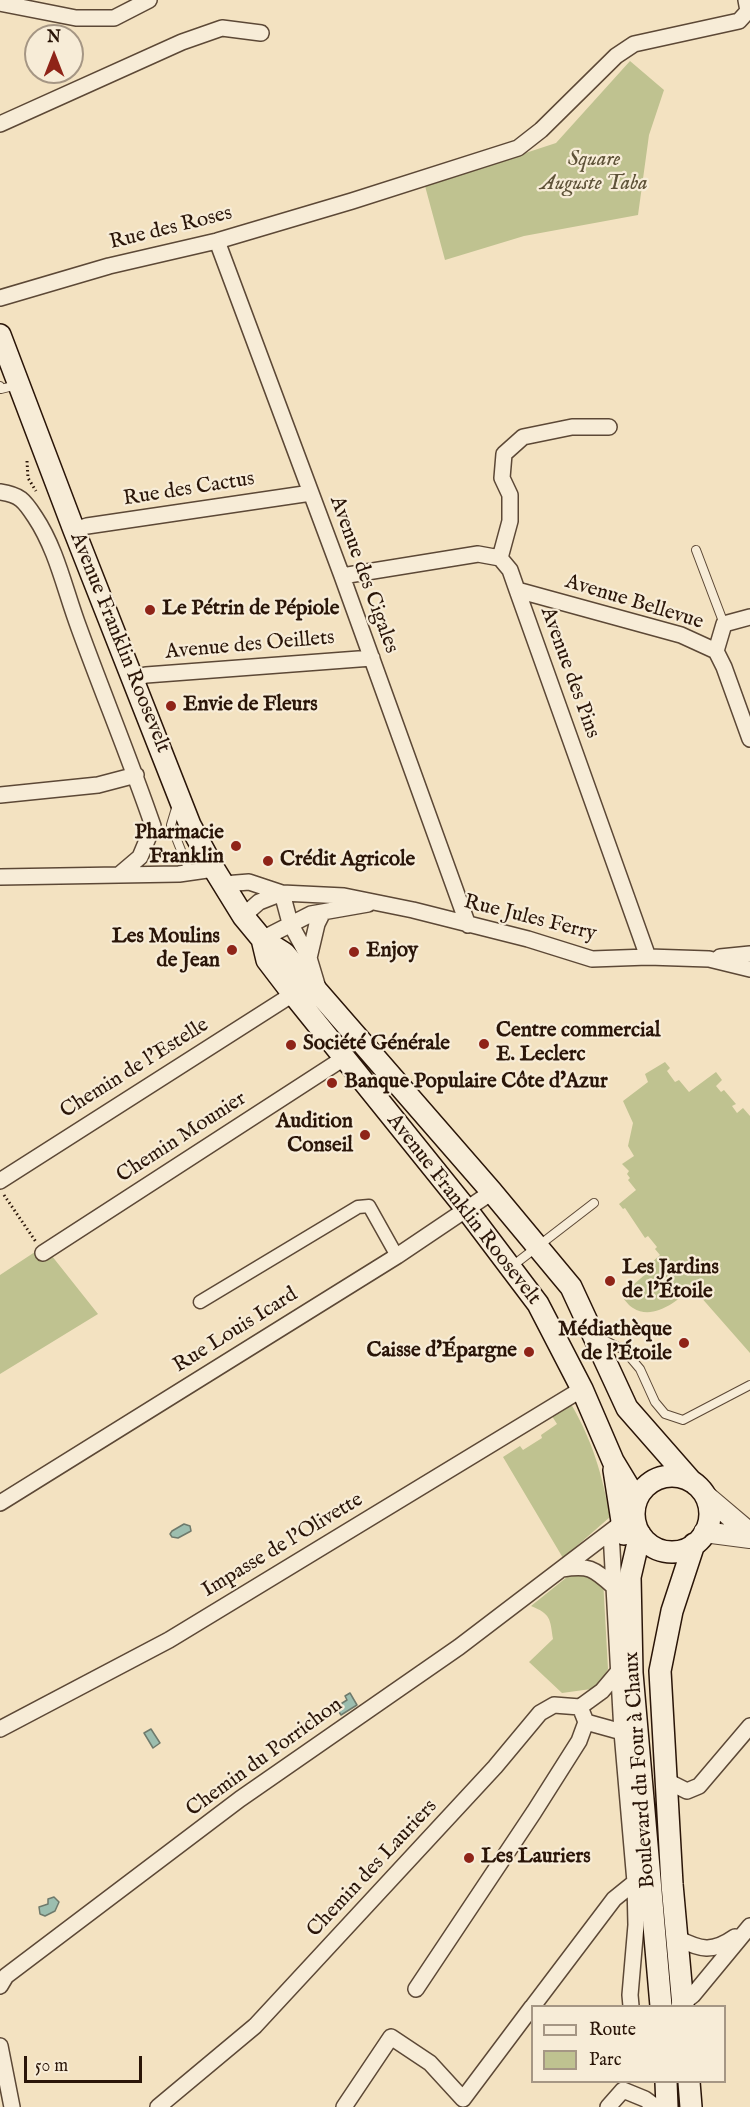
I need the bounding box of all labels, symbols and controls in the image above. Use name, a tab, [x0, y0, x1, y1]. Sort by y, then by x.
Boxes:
north arrow	[24, 24, 84, 84]
text: N	[47, 28, 61, 48]
park label: Square Auguste Taba	[540, 148, 648, 198]
street label: Rue des Roses	[107, 202, 235, 256]
street label: Rue des Cactus	[122, 467, 256, 513]
street label: Avenue des Cigales	[323, 493, 403, 657]
street label: Avenue Franklin Roosevelt	[63, 529, 175, 757]
street label: Avenue Bellevue	[562, 570, 706, 636]
place label: Le Pétrin de Pépiole	[162, 597, 339, 623]
marker: Le Pétrin de Pépiole	[143, 603, 157, 617]
street label: Avenue des Pins	[534, 604, 604, 742]
street label: Avenue des Oeillets	[164, 626, 336, 666]
place label: Envie de Fleurs	[183, 693, 318, 719]
marker: Envie de Fleurs	[164, 699, 178, 713]
place label: Pharmacie Franklin	[134, 821, 224, 871]
marker: Pharmacie Franklin	[229, 839, 243, 853]
place label: Crédit Agricole	[280, 848, 415, 874]
marker: Crédit Agricole	[261, 854, 275, 868]
street label: Rue Jules Ferry	[461, 890, 599, 948]
place label: Les Moulins de Jean	[112, 925, 220, 975]
place label: Enjoy	[366, 939, 418, 965]
marker: Les Moulins de Jean	[225, 943, 239, 957]
marker: Enjoy	[347, 945, 361, 959]
street label: Chemin de l'Estelle	[56, 1013, 214, 1125]
place label: Centre commercial E. Leclerc	[496, 1019, 660, 1069]
place label: Société Générale	[303, 1032, 450, 1058]
marker: Centre commercial E. Leclerc	[477, 1037, 491, 1051]
marker: Société Générale	[284, 1038, 298, 1052]
place label: Banque Populaire Côte d'Azur	[344, 1070, 608, 1096]
marker: Banque Populaire Côte d'Azur	[325, 1076, 339, 1090]
street label: Chemin Mounier	[113, 1087, 251, 1189]
street label: Avenue Franklin Roosevelt	[381, 1109, 545, 1311]
place label: Audition Conseil	[276, 1110, 353, 1160]
marker: Audition Conseil	[358, 1128, 372, 1142]
place label: Les Jardins de l'Étoile	[622, 1256, 719, 1306]
marker: Les Jardins de l'Étoile	[603, 1274, 617, 1288]
street label: Rue Louis Icard	[169, 1283, 303, 1379]
place label: Médiathèque de l'Étoile	[558, 1318, 672, 1368]
marker: Médiathèque de l'Étoile	[677, 1336, 691, 1350]
place label: Caisse d'Épargne	[366, 1339, 517, 1365]
marker: Caisse d'Épargne	[522, 1345, 536, 1359]
street label: Impasse de l'Olivette	[198, 1488, 368, 1604]
street label: Boulevard du Four à Chaux	[620, 1651, 662, 1889]
street label: Chemin du Porrichon	[182, 1693, 348, 1823]
street label: Chemin des Lauriers	[303, 1795, 443, 1943]
place label: Les Lauriers	[481, 1845, 591, 1871]
marker: Les Lauriers	[462, 1851, 476, 1865]
legend	[531, 2005, 726, 2083]
text: Route	[589, 2019, 636, 2042]
scale bar	[27, 2044, 146, 2082]
text: Parc	[589, 2049, 621, 2072]
text: 50 m	[35, 2055, 68, 2078]

